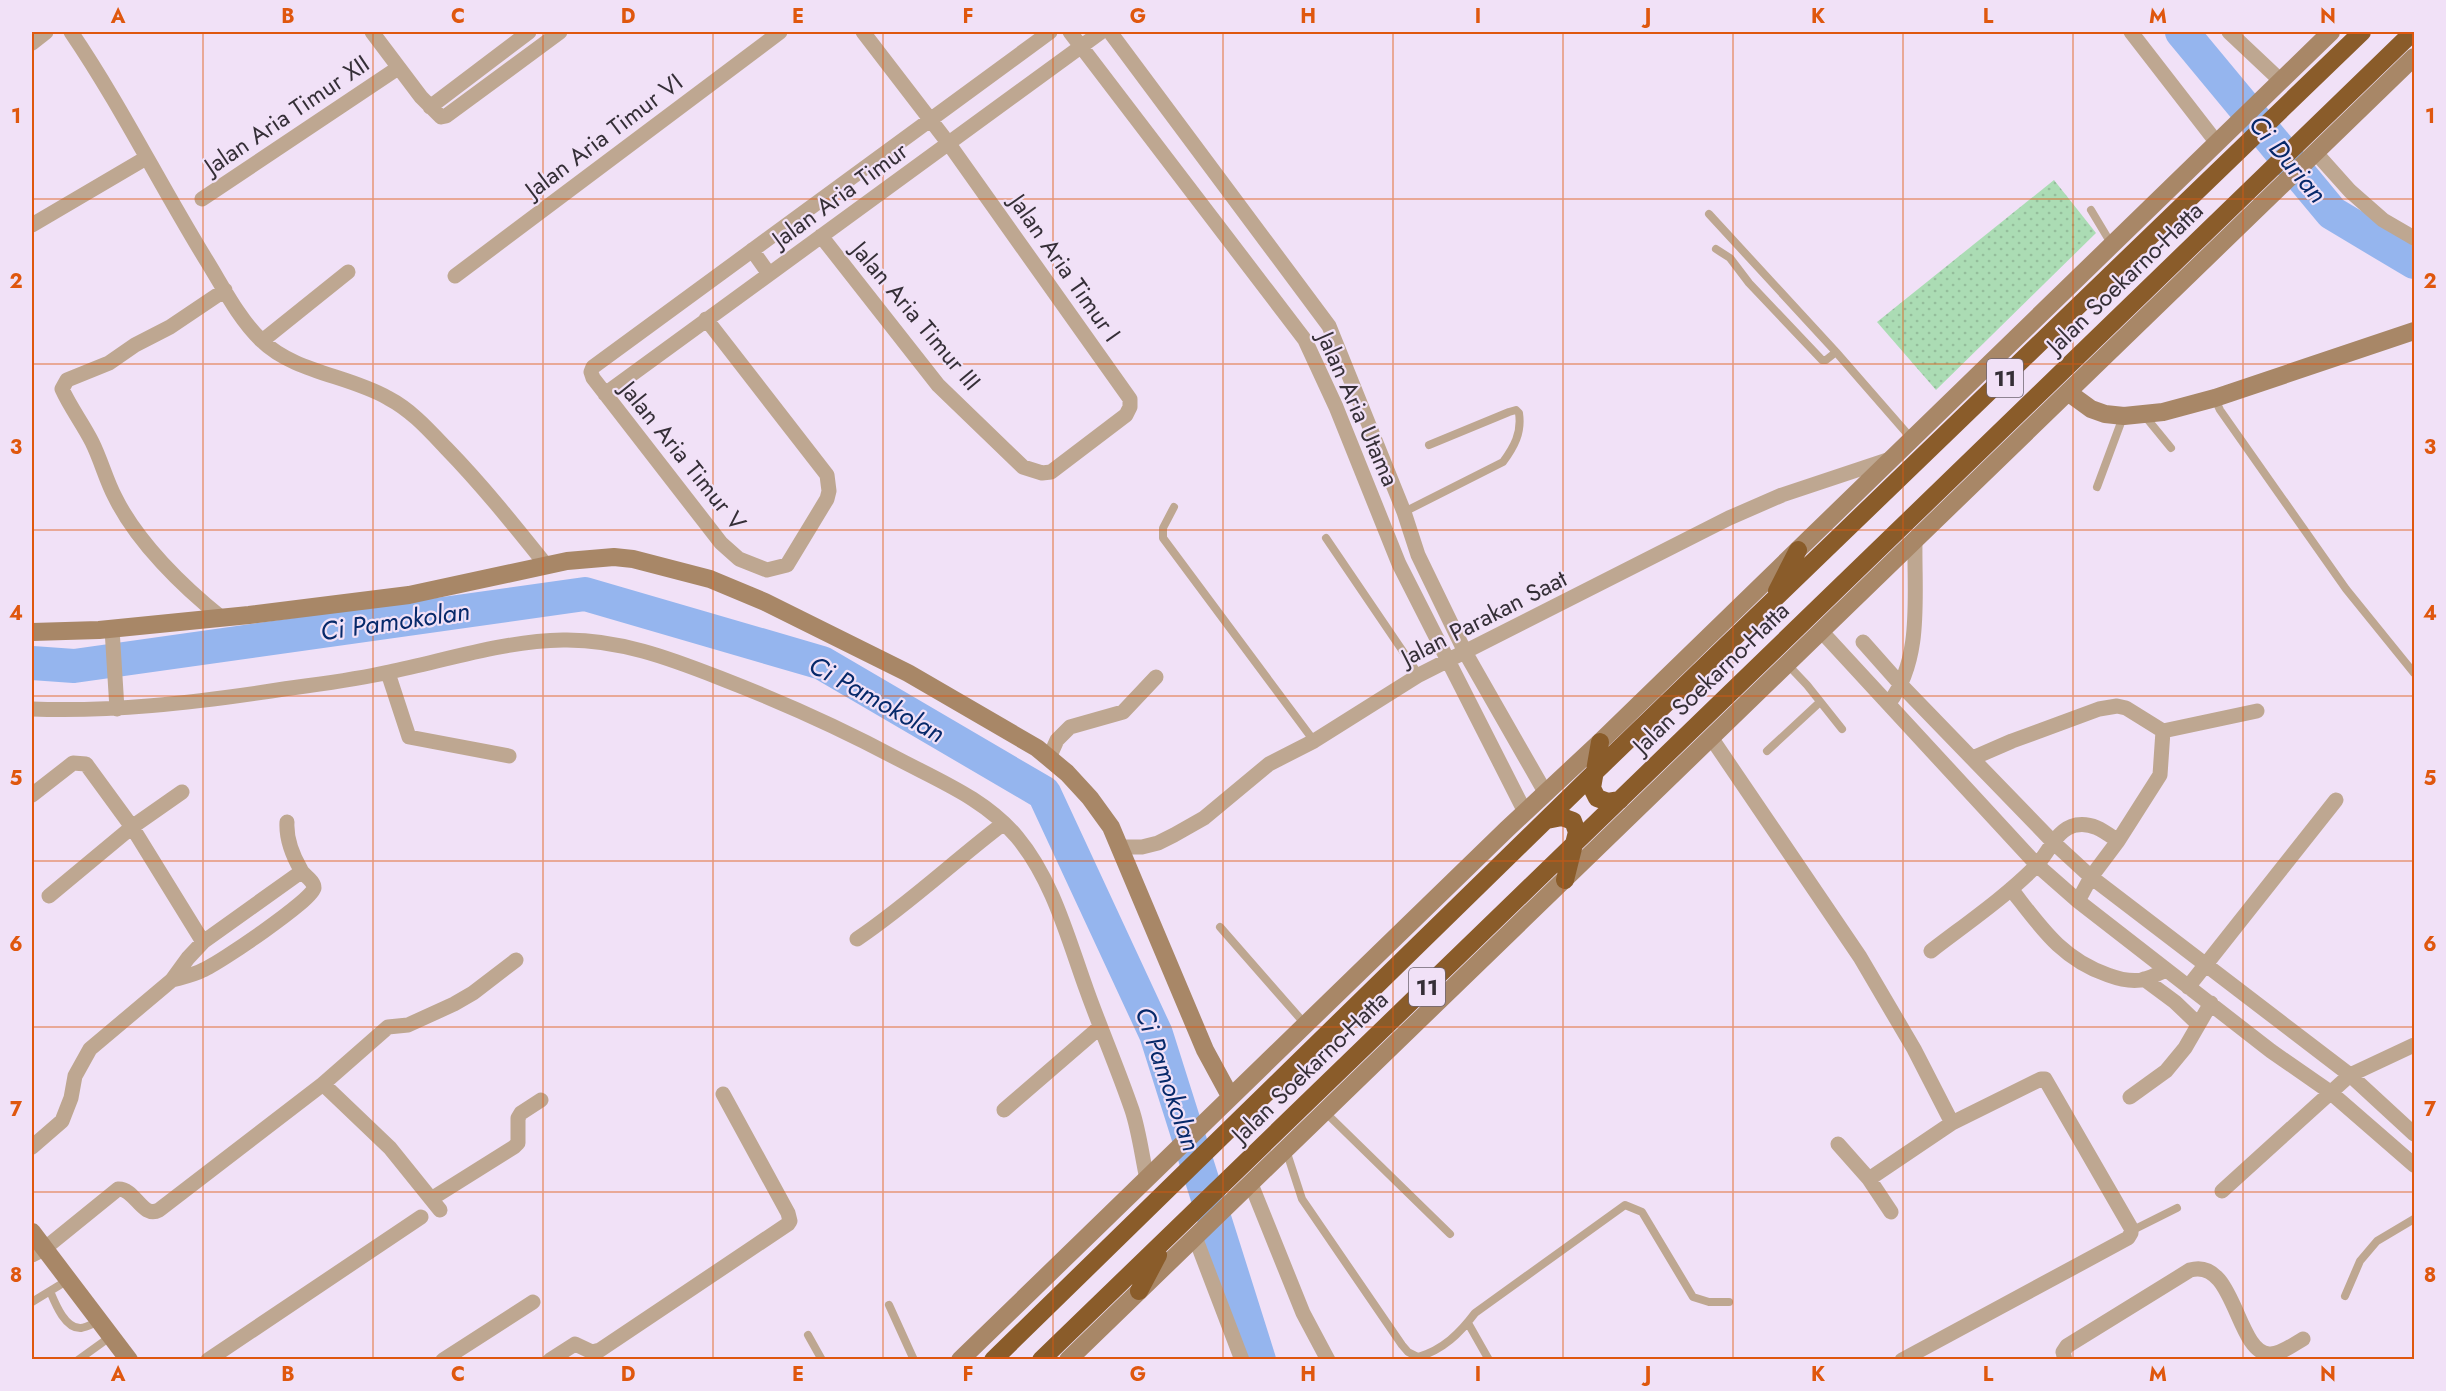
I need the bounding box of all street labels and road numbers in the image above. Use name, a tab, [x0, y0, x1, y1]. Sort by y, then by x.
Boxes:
street label: Jalan Aria Timur XII	[195, 46, 376, 185]
street label: Jalan Aria Timur VI	[515, 65, 690, 208]
street label: Jalan Aria Timur	[762, 133, 915, 258]
street label: Jalan Aria Timur I	[1000, 184, 1129, 349]
street label: Jalan Soekarno-Hatta	[2036, 194, 2211, 364]
street label: Jalan Aria Timur III	[842, 231, 989, 398]
street label: Jalan Aria Utama	[1308, 323, 1408, 492]
road number: 11	[1987, 359, 2023, 397]
street label: Jalan Aria Timur V	[610, 371, 755, 538]
street label: Jalan Parakan Saat	[1392, 561, 1573, 676]
street label: Jalan Soekarno-Hatta	[1622, 594, 1797, 764]
road number: 11	[1409, 968, 1445, 1006]
street label: Jalan Soekarno-Hatta	[1221, 983, 1396, 1153]

